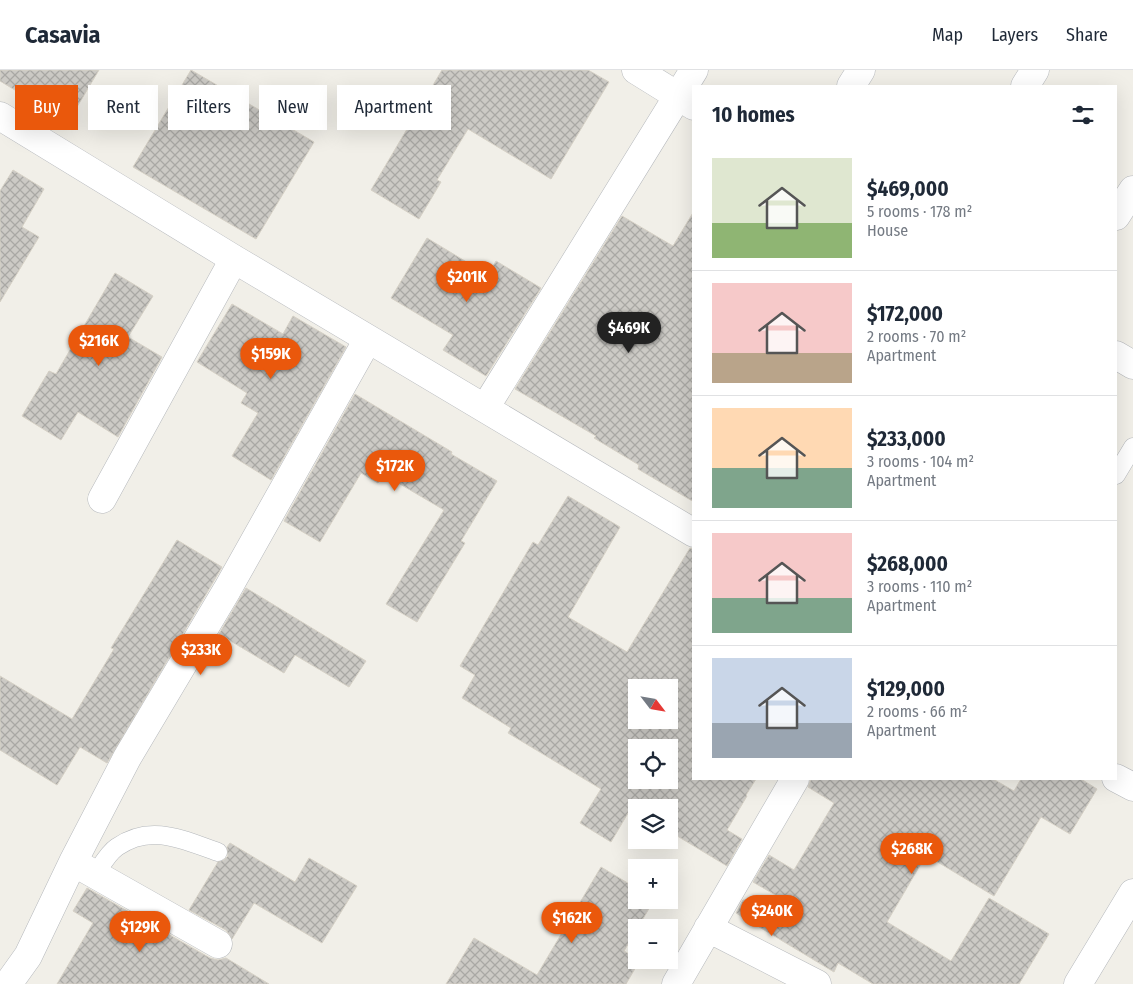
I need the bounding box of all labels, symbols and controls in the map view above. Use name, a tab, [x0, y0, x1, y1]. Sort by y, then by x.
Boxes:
text: Casavia	[25, 21, 101, 49]
text: Map	[932, 24, 963, 46]
text: Layers	[991, 24, 1038, 46]
text: Share	[1066, 24, 1108, 46]
chip: Buy	[15, 85, 78, 130]
chip: Rent	[88, 85, 158, 130]
chip: Filters	[168, 85, 249, 130]
chip: New	[259, 85, 327, 130]
chip: Apartment	[337, 85, 451, 130]
icon: filters	[1069, 101, 1097, 129]
text: 10 homes	[712, 102, 795, 128]
text: $469,000	[867, 176, 949, 202]
icon: home	[752, 178, 812, 238]
text: 5 rooms · 178 m²	[867, 202, 972, 221]
text: House	[867, 221, 908, 240]
pin: $201K	[432, 260, 502, 303]
text: $201K	[447, 267, 487, 286]
text: $172,000	[867, 301, 943, 327]
icon: home	[752, 303, 812, 363]
pin: $469K	[594, 312, 664, 354]
text: $469K	[608, 318, 650, 337]
pin: $216K	[64, 324, 134, 367]
text: 2 rooms · 70 m²	[867, 327, 966, 346]
text: $216K	[79, 331, 119, 350]
pin: $159K	[236, 338, 306, 380]
text: $159K	[251, 344, 291, 363]
text: Apartment	[867, 346, 936, 365]
text: $233,000	[867, 426, 946, 452]
icon: home	[752, 428, 812, 488]
pin: $172K	[360, 450, 430, 492]
text: 3 rooms · 104 m²	[867, 452, 974, 471]
text: $172K	[376, 456, 414, 475]
text: Apartment	[867, 471, 936, 490]
text: $268,000	[867, 551, 948, 577]
icon: home	[752, 553, 812, 613]
text: 3 rooms · 110 m²	[867, 577, 972, 596]
text: Apartment	[867, 596, 936, 615]
pin: $233K	[166, 634, 236, 676]
text: $233K	[181, 640, 221, 659]
text: $129,000	[867, 676, 945, 702]
icon: home	[752, 678, 812, 738]
north arrow	[628, 679, 678, 729]
map controls	[628, 679, 678, 969]
text: 2 rooms · 66 m²	[867, 702, 967, 721]
text: Apartment	[867, 721, 936, 740]
button: locate	[628, 739, 678, 789]
button: layers	[628, 799, 678, 849]
pin: $268K	[877, 832, 947, 875]
text: $268K	[891, 839, 933, 858]
button: +	[628, 859, 678, 909]
pin: $240K	[737, 894, 807, 937]
text: $240K	[751, 901, 793, 920]
pin: $162K	[537, 902, 607, 944]
text: $162K	[552, 908, 592, 927]
pin: $129K	[105, 910, 175, 953]
text: $129K	[120, 917, 160, 936]
button: −	[628, 919, 678, 969]

